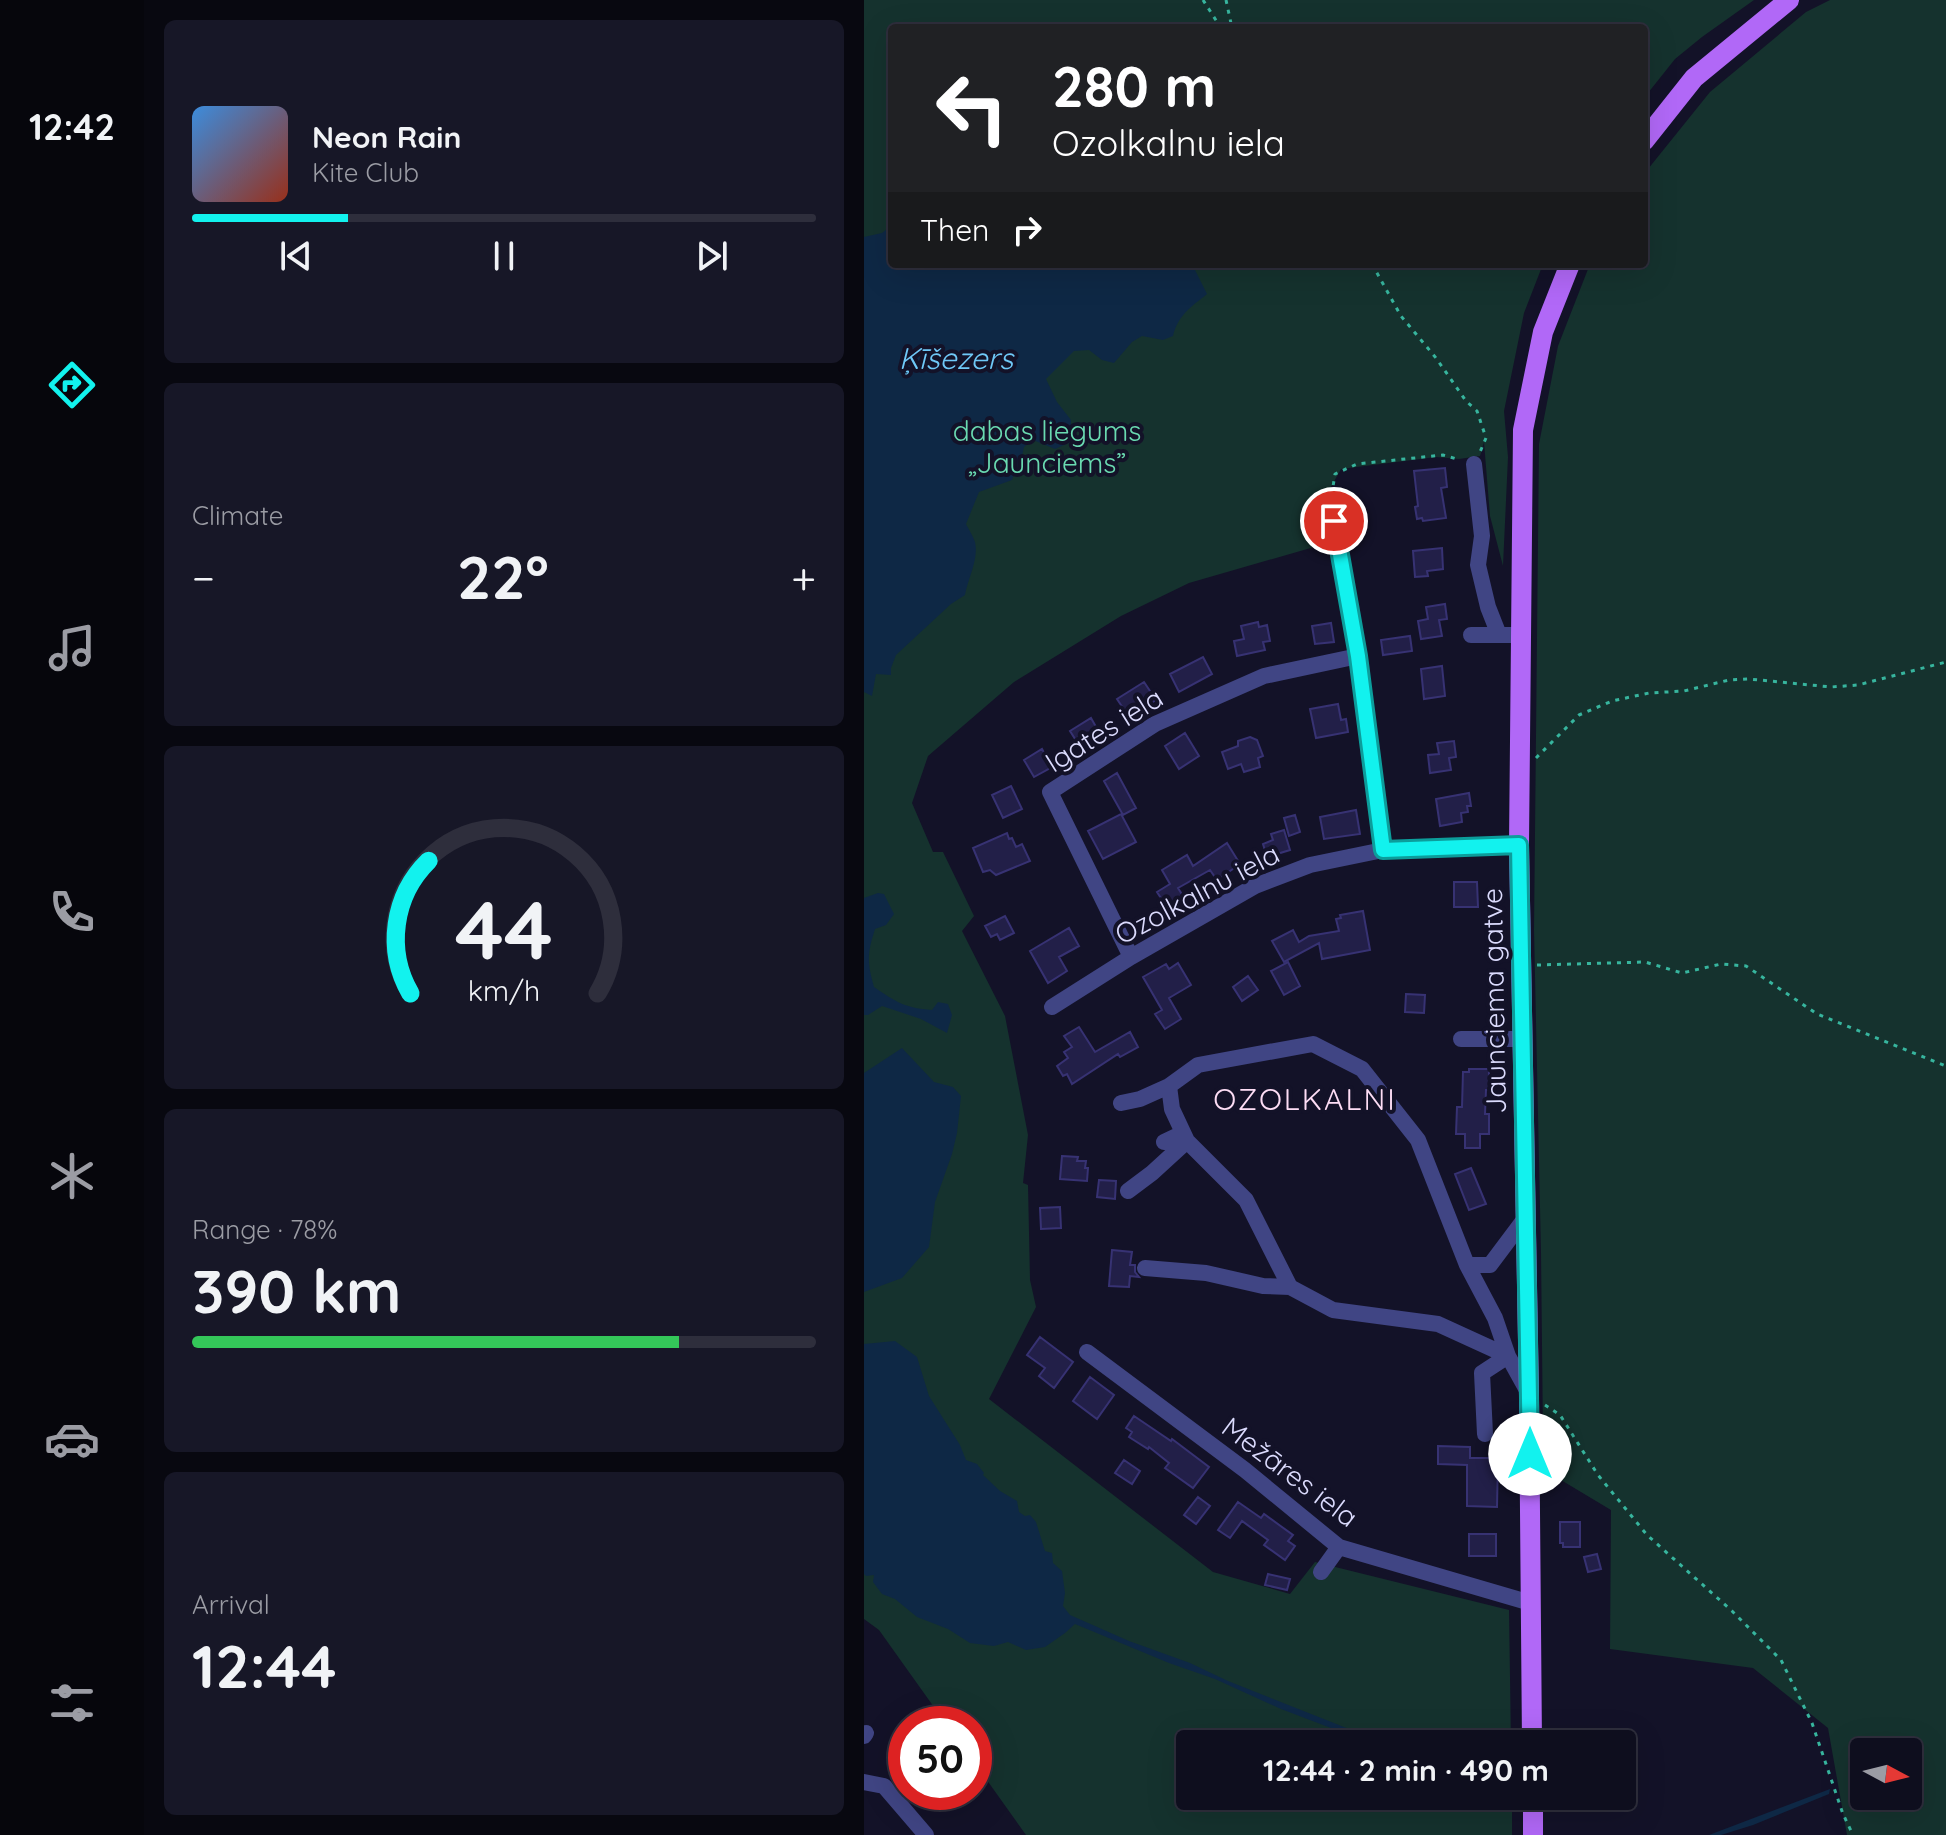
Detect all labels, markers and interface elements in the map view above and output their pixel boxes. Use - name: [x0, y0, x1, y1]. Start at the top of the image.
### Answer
- text: 280 m: [1052, 51, 1216, 121]
- icon: left: [920, 56, 1024, 160]
- text: 12:42: [29, 104, 115, 149]
- text: Neon Rain: [312, 118, 461, 156]
- text: Ozolkalnu iela: [1052, 120, 1285, 165]
- text: Kite Club: [312, 156, 419, 189]
- icon: right: [1005, 208, 1049, 252]
- text: Then: [920, 211, 989, 249]
- icon: previous: [274, 234, 318, 278]
- icon: pause: [482, 234, 526, 278]
- icon: next: [690, 234, 734, 278]
- water label: Ķīšezers: [899, 339, 1015, 377]
- icon: directions: [44, 357, 100, 413]
- park label: dabas liegums „Jaunciems”: [953, 413, 1141, 480]
- pin: [1300, 487, 1368, 555]
- text: Climate: [192, 499, 283, 532]
- icon: arrive: [1312, 499, 1356, 543]
- text: 22°: [457, 539, 549, 614]
- text: −: [192, 550, 215, 605]
- text: +: [791, 550, 816, 605]
- icon: music: [44, 620, 100, 676]
- street label: Igates iela: [1038, 680, 1169, 780]
- street label: Ozolkalnu iela: [1109, 836, 1285, 952]
- text: 44: [455, 876, 553, 980]
- icon: phone: [44, 884, 100, 940]
- street label: Jaunciema gatve: [1474, 888, 1513, 1114]
- text: km/h: [468, 972, 540, 1008]
- district label: OZOLKALNI: [1213, 1080, 1397, 1118]
- icon: climate: [44, 1148, 100, 1204]
- text: Range · 78%: [192, 1213, 338, 1246]
- text: 390 km: [192, 1253, 401, 1328]
- street label: Mežāres iela: [1215, 1409, 1365, 1534]
- icon: car: [44, 1411, 100, 1467]
- position arrow: [1488, 1412, 1572, 1496]
- text: Arrival: [192, 1588, 270, 1621]
- text: 12:44: [192, 1628, 336, 1703]
- icon: filters: [44, 1675, 100, 1731]
- speed limit sign: 50: [888, 1706, 992, 1810]
- north arrow: [1850, 1738, 1922, 1810]
- map controls: [1850, 1738, 1922, 1810]
- text: 12:44 · 2 min · 490 m: [1263, 1751, 1549, 1789]

